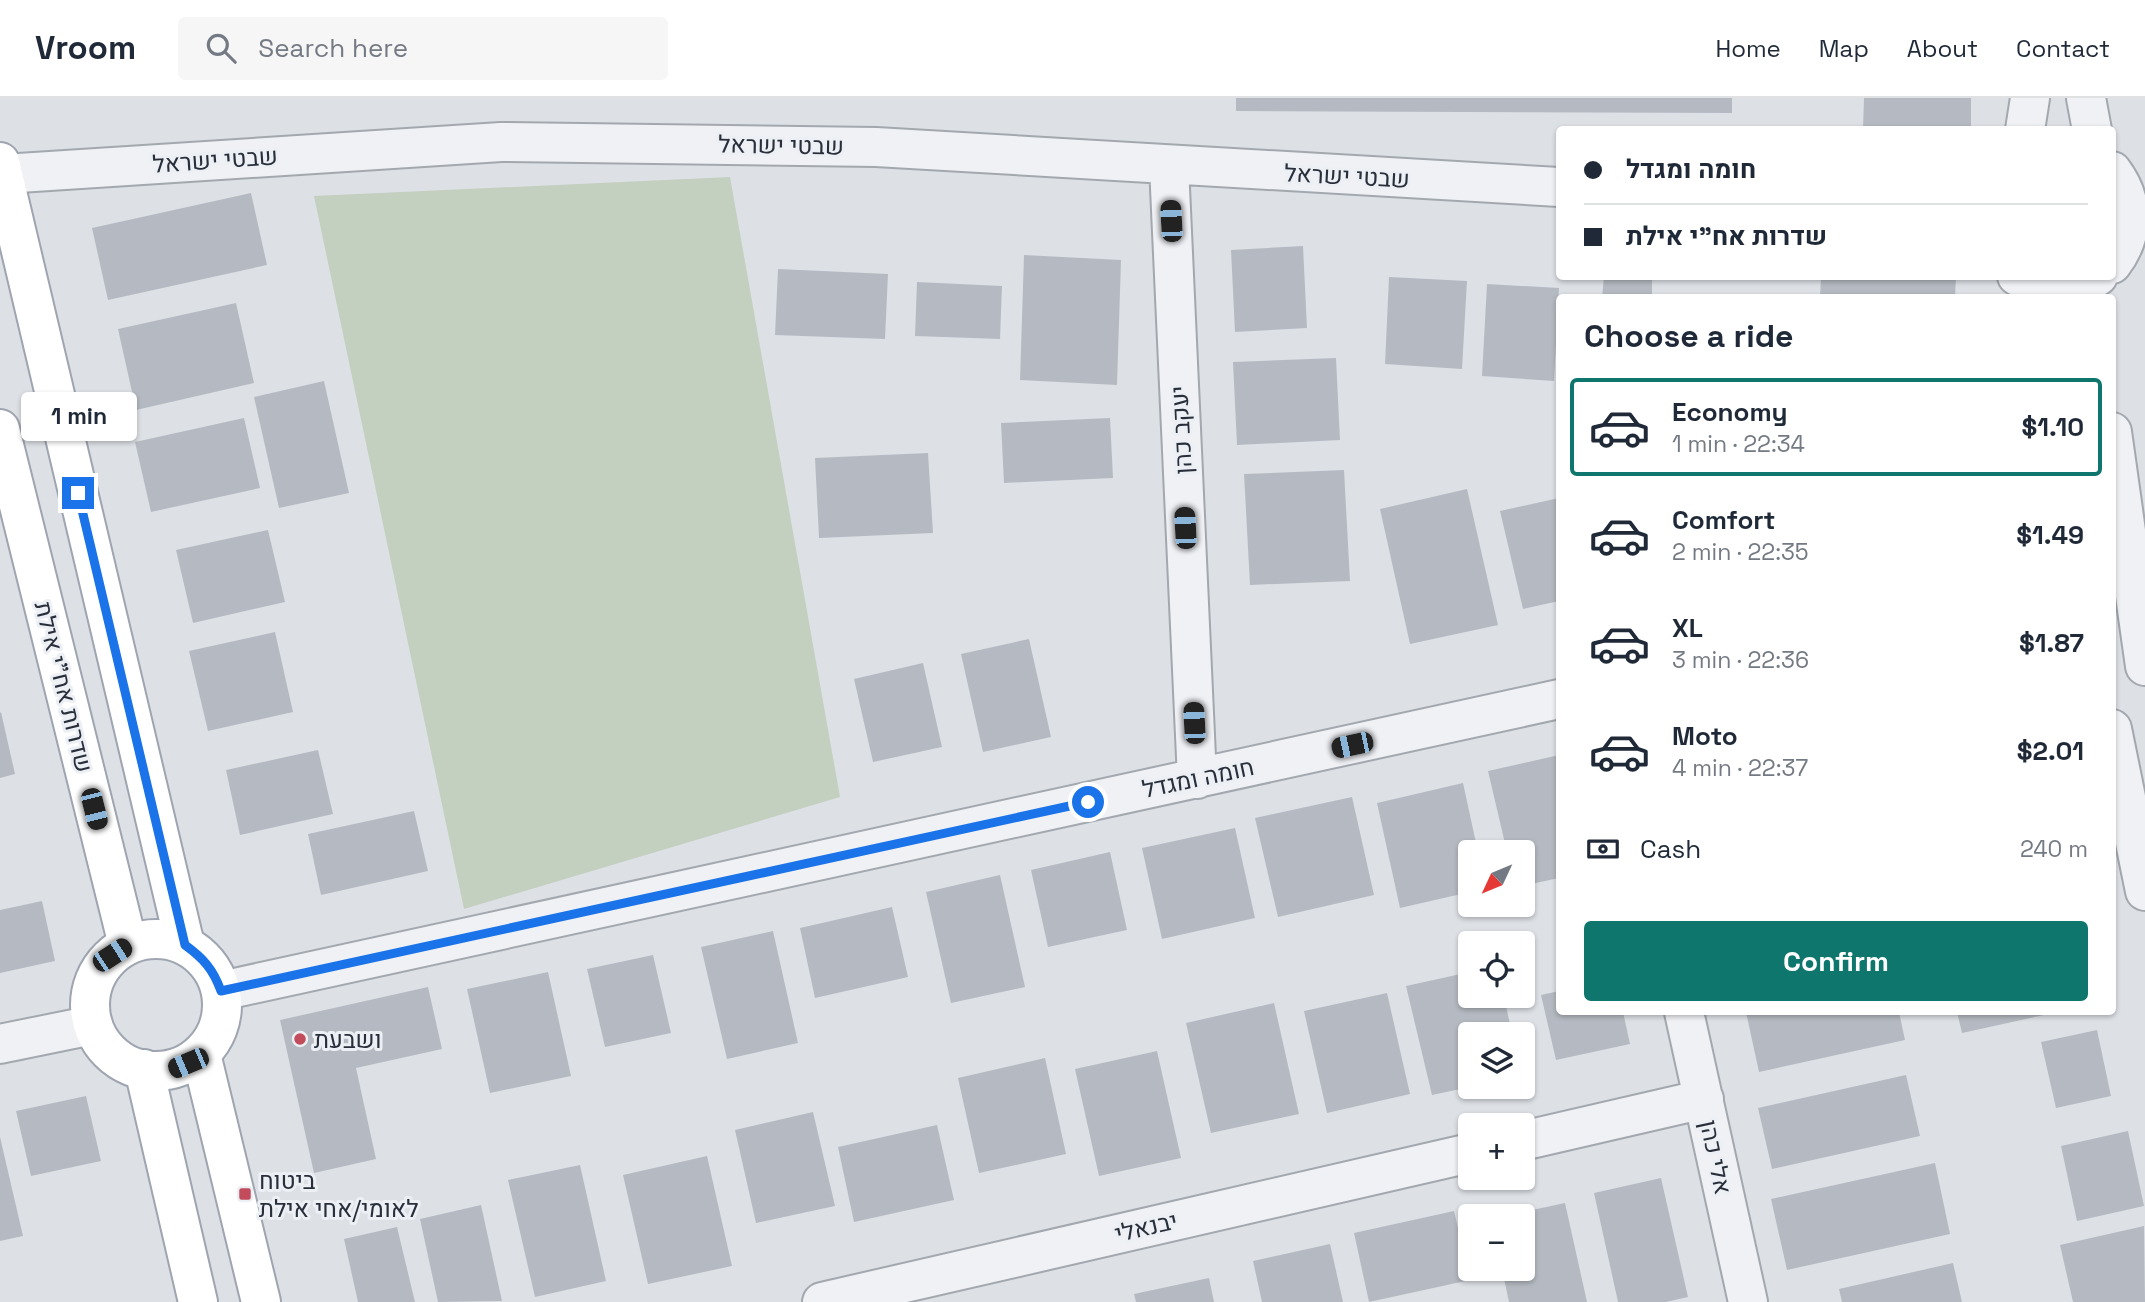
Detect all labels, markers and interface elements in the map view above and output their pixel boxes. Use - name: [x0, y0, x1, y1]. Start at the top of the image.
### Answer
- search box: [178, 17, 668, 80]
- text: Vroom: [35, 27, 136, 69]
- icon: search: [202, 29, 240, 67]
- text: Search here: [258, 31, 408, 65]
- text: Home: [1715, 33, 1781, 64]
- text: Map: [1819, 33, 1869, 64]
- text: About: [1907, 33, 1978, 64]
- text: Contact: [2016, 33, 2110, 64]
- street label: שבטי ישראל: [718, 128, 844, 162]
- street label: שבטי ישראל: [151, 140, 279, 180]
- text: חומה ומגדל: [1626, 152, 1756, 186]
- street label: שבטי ישראל: [1283, 157, 1411, 195]
- car: [1160, 199, 1183, 243]
- text: שדרות אח"י אילת: [1626, 219, 1827, 253]
- text: Choose a ride: [1584, 316, 1794, 356]
- street label: יעקב כהן: [1163, 385, 1199, 475]
- callout: 1 min: [20, 392, 136, 440]
- text: Economy: [1672, 395, 1788, 429]
- icon: car: [1588, 396, 1651, 459]
- text: 1 min: [51, 401, 107, 431]
- text: $1.10: [2021, 410, 2084, 444]
- text: 1 min · 22:34: [1672, 429, 1805, 459]
- route end: [62, 477, 94, 509]
- text: Comfort: [1672, 503, 1775, 537]
- icon: car: [1588, 504, 1651, 567]
- car: [1174, 506, 1197, 550]
- text: $1.49: [2016, 518, 2084, 552]
- text: 2 min · 22:35: [1672, 537, 1809, 567]
- street label: שדרות אח"י אילת: [28, 598, 100, 776]
- text: XL: [1672, 611, 1703, 645]
- icon: car: [1588, 612, 1651, 675]
- text: $1.87: [2019, 626, 2084, 660]
- text: 3 min · 22:36: [1672, 645, 1809, 675]
- car: [1183, 701, 1206, 745]
- text: Moto: [1672, 719, 1738, 753]
- icon: car: [1588, 720, 1651, 783]
- car: [1330, 730, 1375, 760]
- text: $2.01: [2017, 734, 2084, 768]
- street label: חומה ומגדל: [1139, 751, 1257, 805]
- text: 4 min · 22:37: [1672, 753, 1808, 783]
- car: [79, 786, 110, 832]
- route start: [1072, 786, 1104, 818]
- icon: cash: [1584, 830, 1622, 868]
- text: Cash: [1640, 832, 1701, 866]
- text: 240 m: [2020, 834, 2088, 864]
- north arrow: [1458, 840, 1535, 917]
- map controls: [1458, 840, 1535, 1281]
- button: Confirm: [1584, 921, 2088, 1001]
- button: locate: [1458, 931, 1535, 1008]
- car: [89, 935, 136, 975]
- button: layers: [1458, 1022, 1535, 1099]
- place label: ושבעת: [314, 1024, 382, 1055]
- marker: ושבעת: [292, 1031, 308, 1047]
- car: [165, 1045, 212, 1081]
- button: +: [1458, 1113, 1535, 1190]
- street label: אלי כהן: [1693, 1117, 1739, 1197]
- place label: ביטוח לאומי/אחי אילת: [259, 1165, 418, 1224]
- marker: ביטוח לאומי/אחי אילת: [237, 1186, 253, 1202]
- button: −: [1458, 1204, 1535, 1281]
- street label: יבנאלי: [1112, 1205, 1180, 1249]

